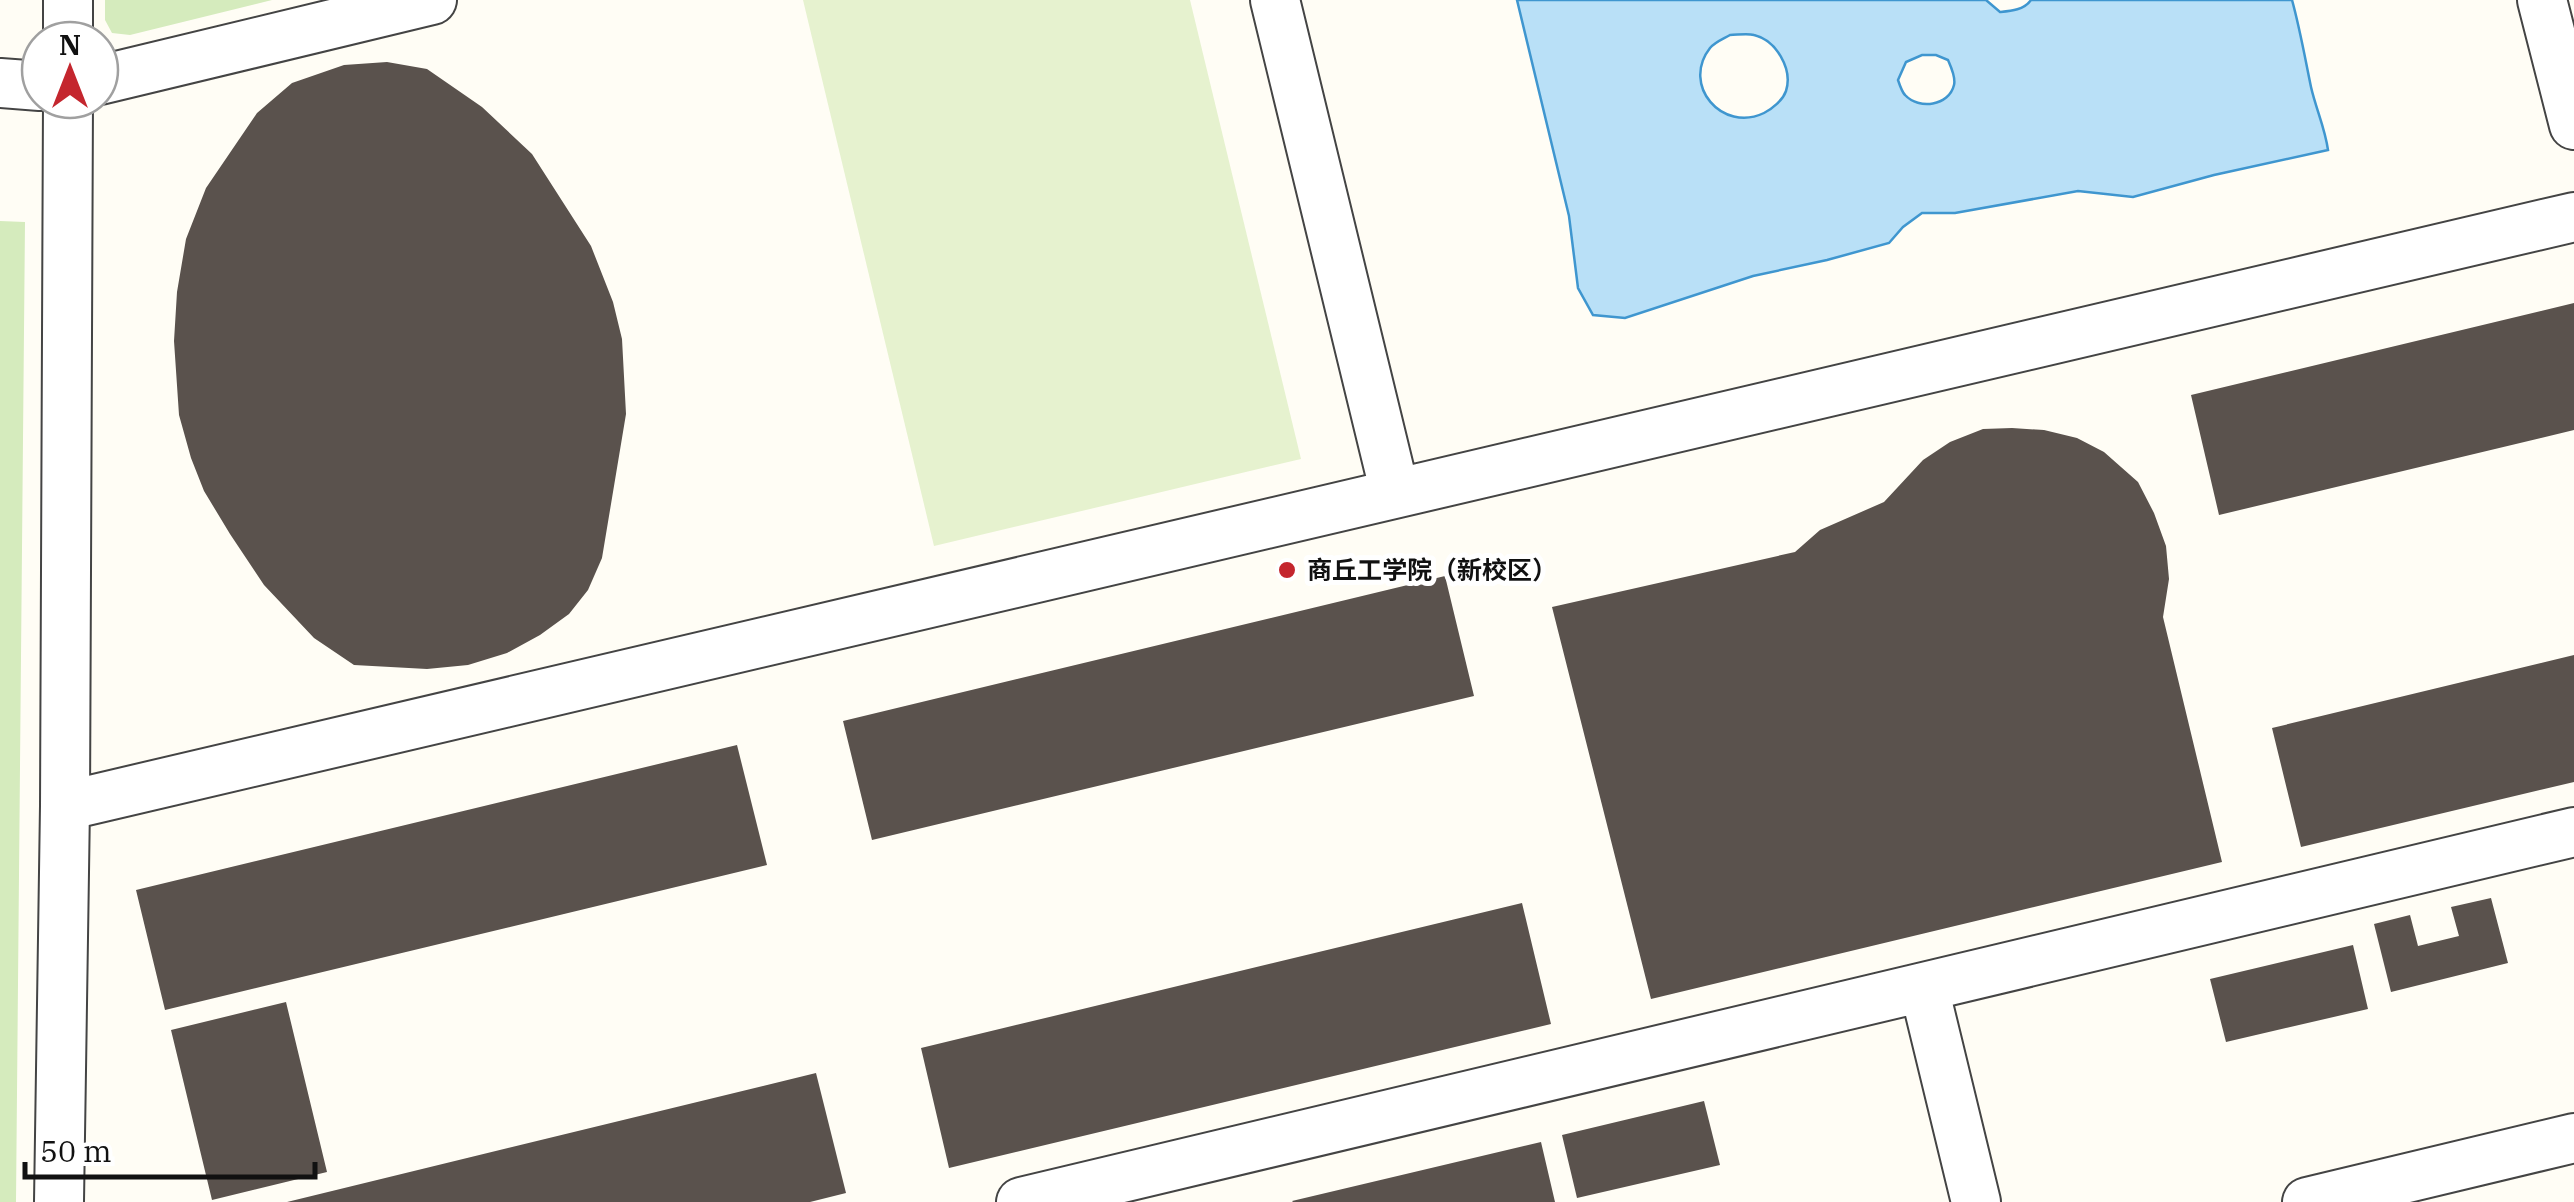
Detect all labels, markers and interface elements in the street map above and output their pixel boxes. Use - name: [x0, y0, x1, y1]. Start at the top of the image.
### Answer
- north arrow: [20, 20, 120, 120]
- text: N: [59, 26, 81, 63]
- place label: 商丘工学院（新校区）: [1307, 553, 1557, 586]
- marker: 商丘工学院（新校区）: [1276, 559, 1298, 581]
- scale bar: [25, 1117, 315, 1179]
- text: 50 m: [40, 1131, 112, 1170]

